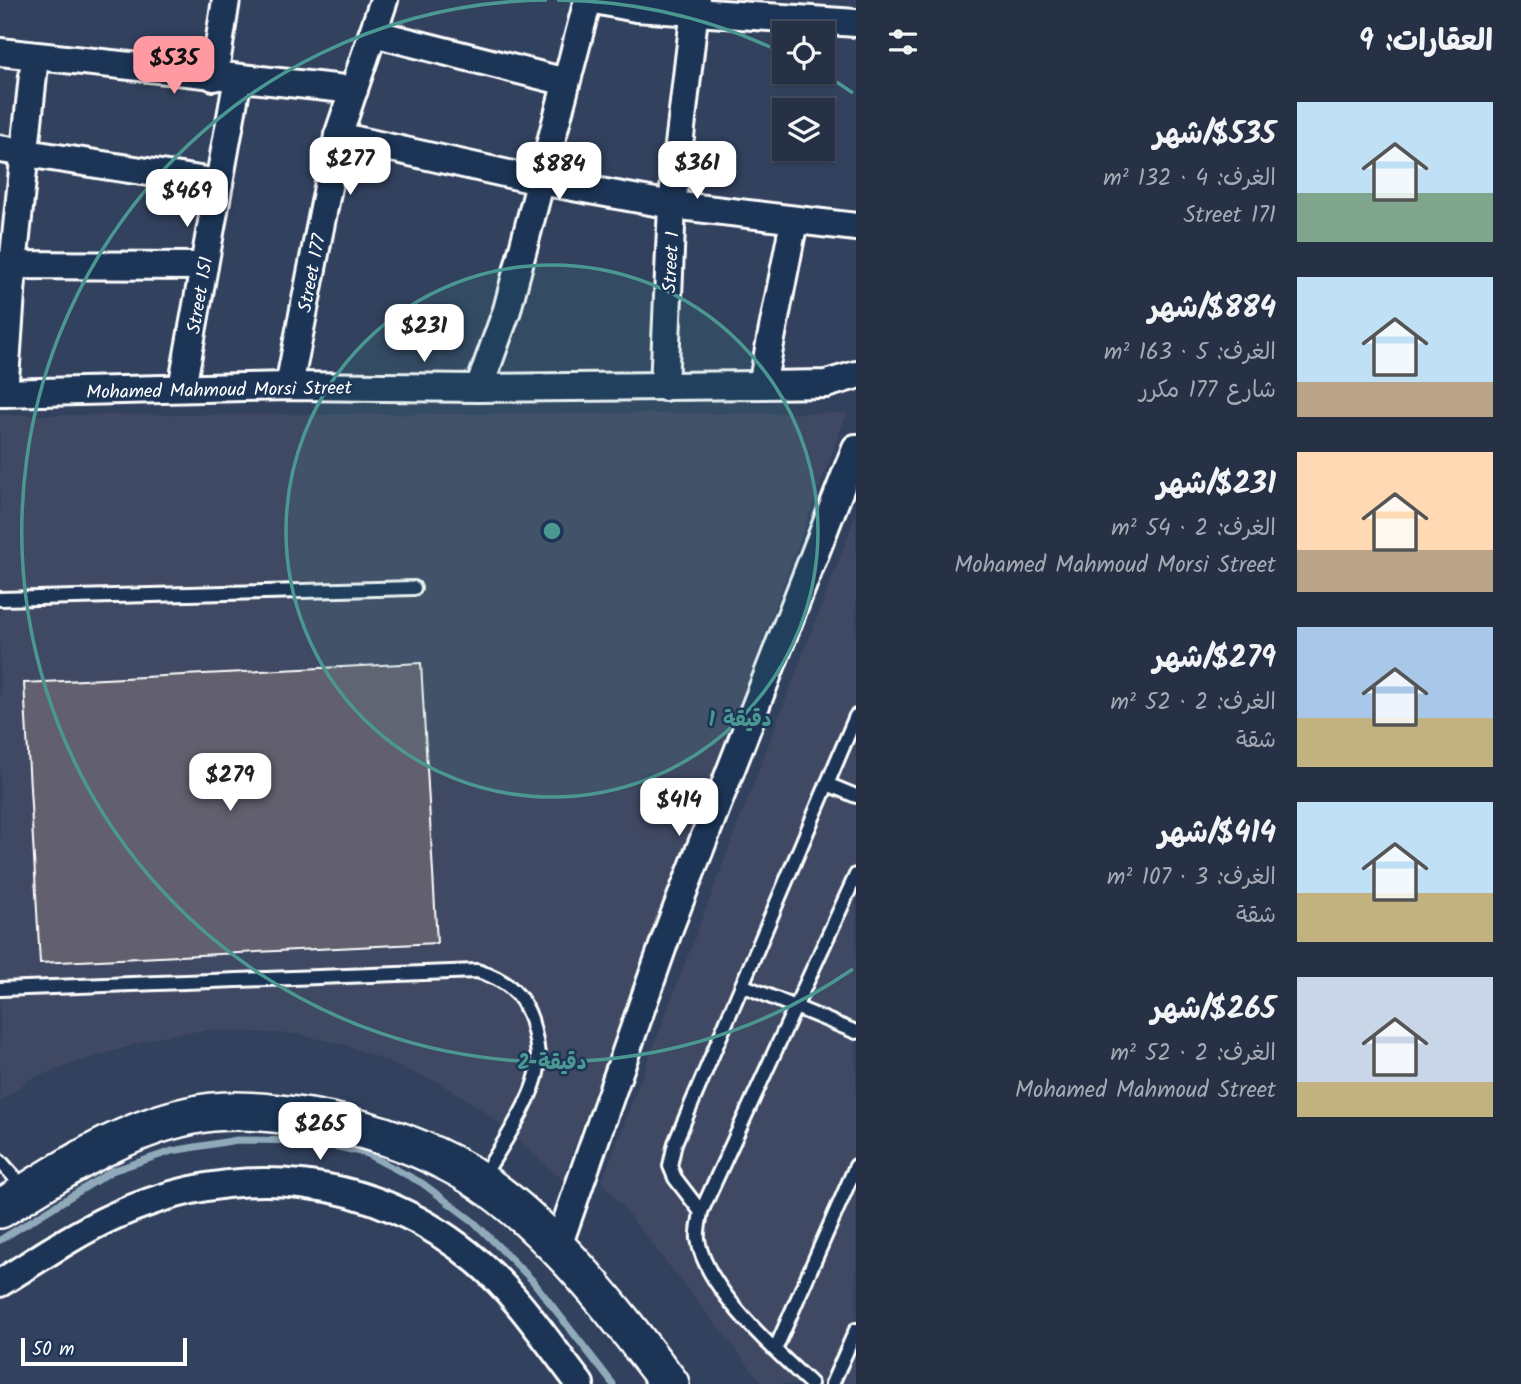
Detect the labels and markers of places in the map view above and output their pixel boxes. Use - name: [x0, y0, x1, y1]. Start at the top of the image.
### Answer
- pin: $535: [133, 36, 215, 96]
- pin: $277: [309, 138, 391, 197]
- pin: $884: [518, 142, 600, 202]
- pin: $361: [656, 142, 738, 201]
- pin: $469: [146, 170, 228, 229]
- pin: $231: [383, 304, 465, 364]
- centre of rings: [540, 519, 564, 543]
- pin: $279: [189, 754, 271, 813]
- pin: $414: [638, 778, 720, 838]
- pin: $265: [279, 1102, 361, 1162]

